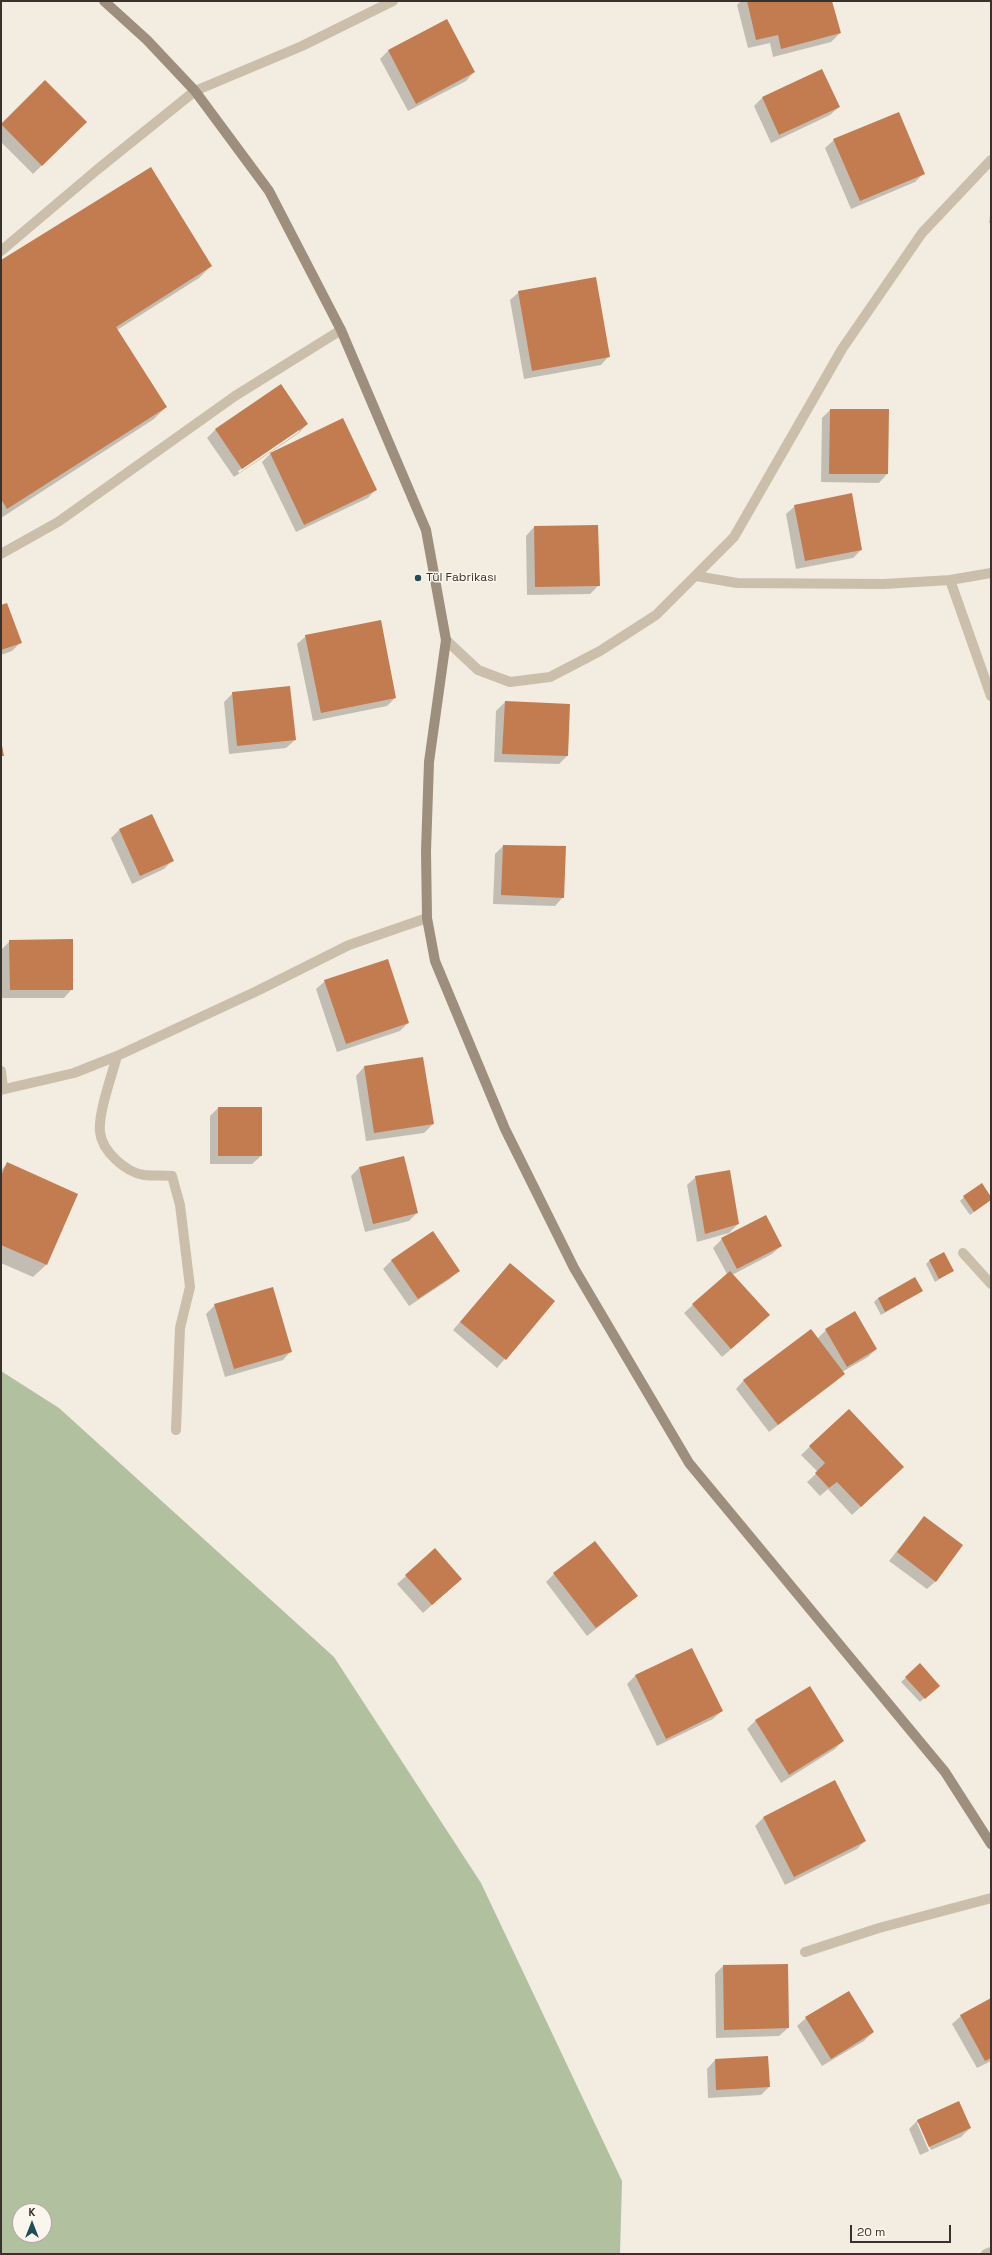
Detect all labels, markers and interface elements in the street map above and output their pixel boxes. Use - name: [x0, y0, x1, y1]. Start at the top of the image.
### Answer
- place label: Tül Fabrikası: [426, 571, 496, 585]
- marker: Tül Fabrikası: [413, 573, 423, 583]
- north arrow: [12, 2203, 52, 2243]
- text: K: [29, 2205, 35, 2219]
- scale bar: [852, 2217, 953, 2243]
- text: 20 m: [857, 2224, 885, 2240]

